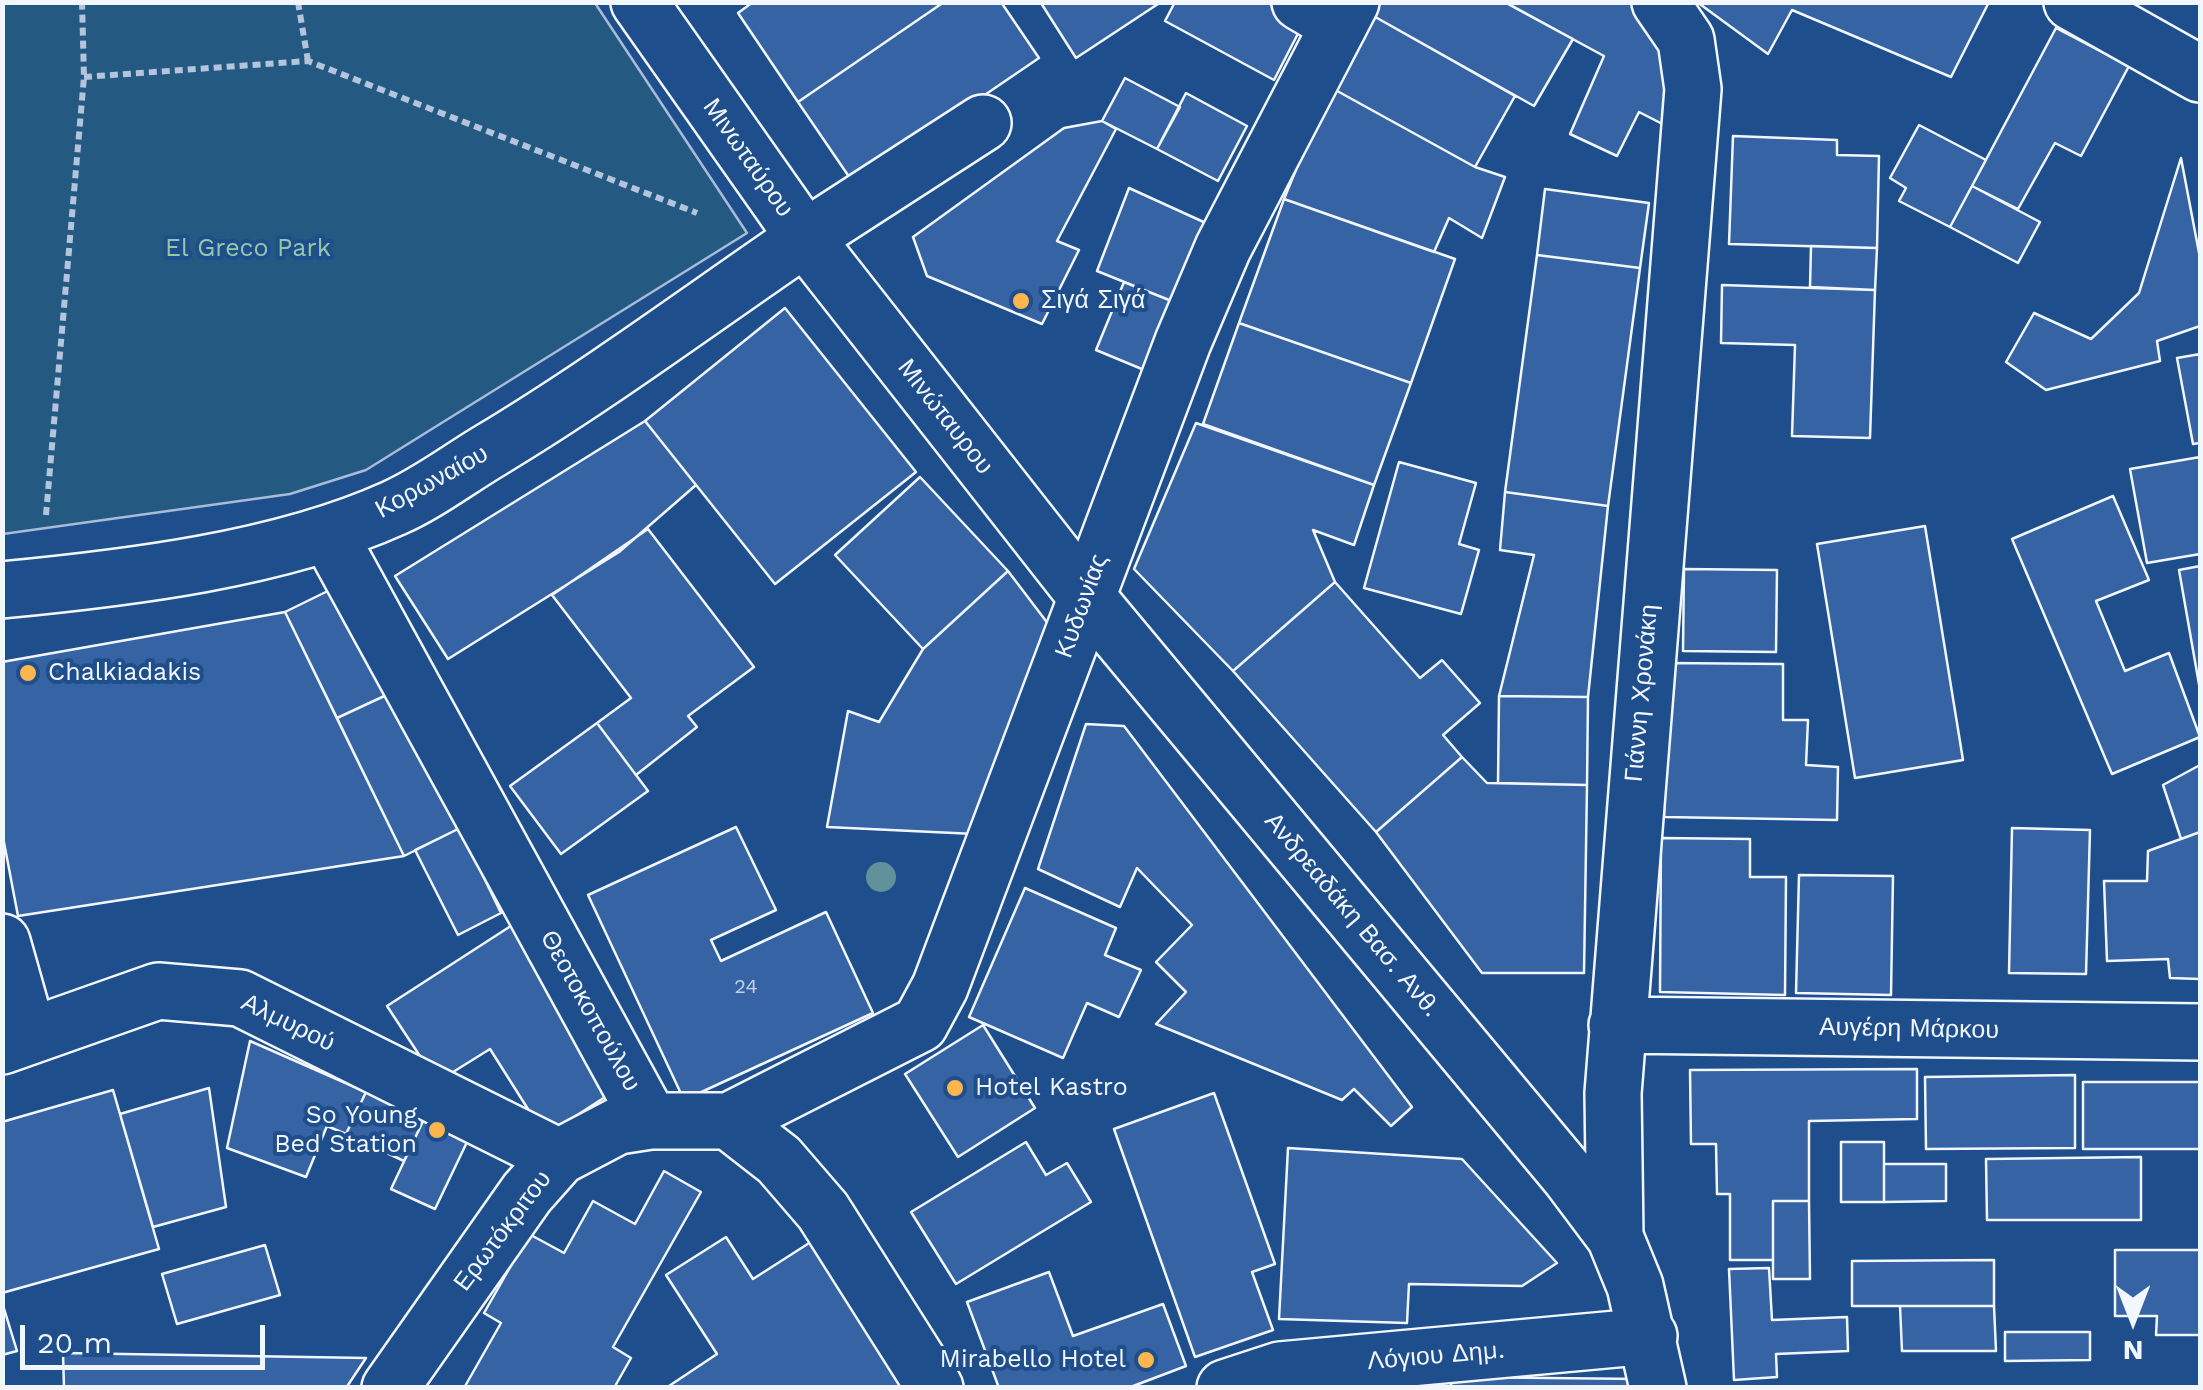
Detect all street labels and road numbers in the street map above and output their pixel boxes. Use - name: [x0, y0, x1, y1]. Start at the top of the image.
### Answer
- street label: Μινωταύρου: [696, 93, 800, 223]
- street label: Μινώταυρου: [891, 354, 999, 480]
- street label: Κορωναίου: [370, 439, 494, 525]
- street label: Κυδωνίας: [1049, 550, 1115, 662]
- street label: Γιάννη Χρονάκη: [1619, 603, 1665, 783]
- street label: Ανδρεαδάκη Βασ. Ανθ.: [1258, 807, 1446, 1023]
- street label: Θεοτοκοπούλου: [533, 925, 647, 1097]
- street label: Αλμυρού: [236, 988, 340, 1058]
- street label: Αυγέρη Μάρκου: [1819, 1012, 1999, 1046]
- street label: Ερωτόκριτου: [448, 1165, 558, 1297]
- street label: Λόγιου Δημ.: [1366, 1335, 1506, 1377]

